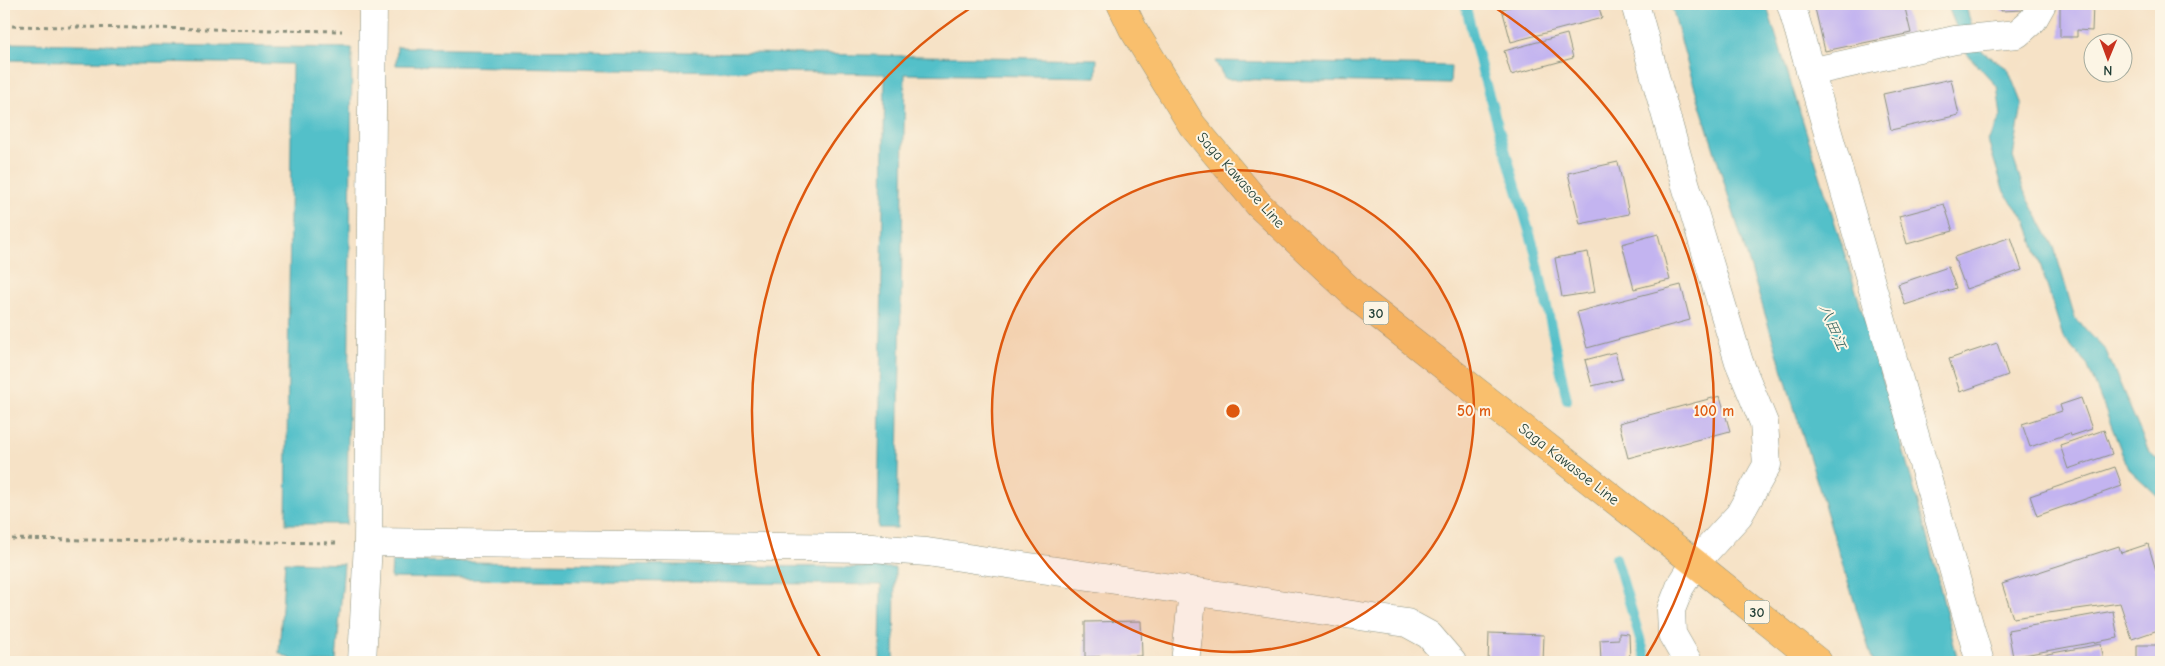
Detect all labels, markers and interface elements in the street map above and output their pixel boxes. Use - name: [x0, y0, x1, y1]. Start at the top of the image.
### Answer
- north arrow: [2082, 32, 2132, 82]
- text: N: [2103, 62, 2112, 79]
- street label: Saga Kawasoe Line: [1193, 128, 1289, 232]
- water label: 八田江: [1815, 301, 1851, 354]
- road number: 30: [1364, 302, 1388, 324]
- centre of rings: [1224, 402, 1242, 420]
- text: 50 m: [1457, 402, 1491, 420]
- text: 100 m: [1694, 402, 1734, 420]
- street label: Saga Kawasoe Line: [1515, 419, 1623, 509]
- road number: 30: [1744, 600, 1770, 624]

